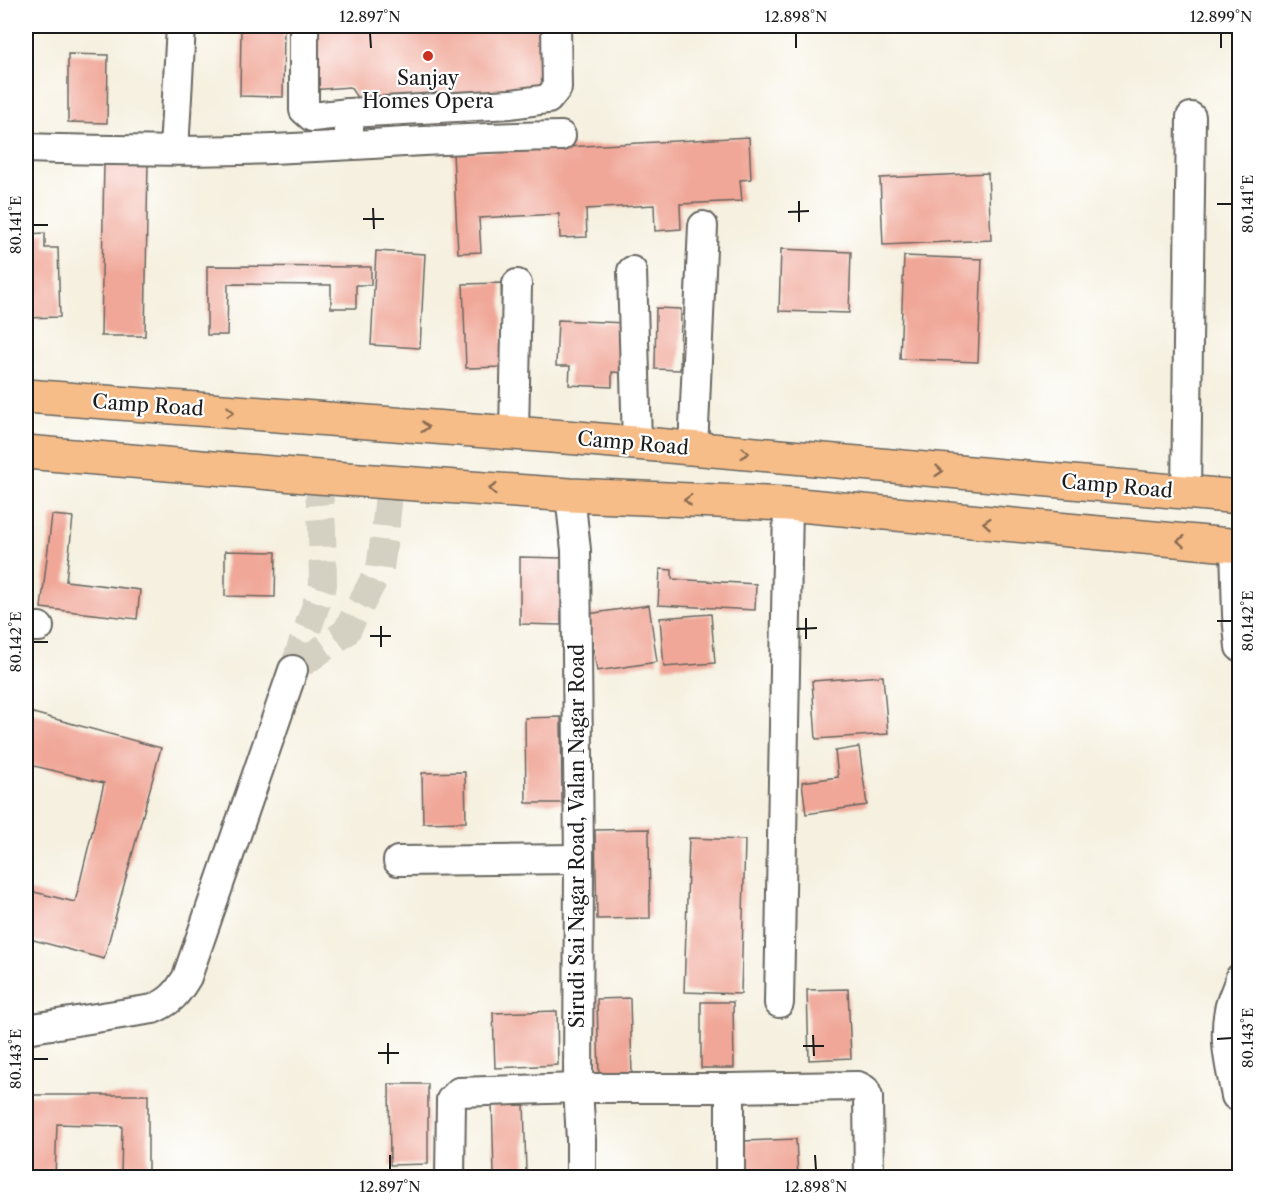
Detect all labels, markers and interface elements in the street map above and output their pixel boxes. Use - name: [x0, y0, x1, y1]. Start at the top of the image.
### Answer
- text: 12.897°N: [339, 7, 401, 26]
- text: 12.898°N: [765, 7, 827, 26]
- text: 12.899°N: [1190, 7, 1252, 26]
- marker: Sanjay Homes Opera: [421, 49, 435, 63]
- place label: Sanjay Homes Opera: [362, 66, 494, 113]
- text: 80.141°E: [1238, 175, 1257, 233]
- text: 80.141°E: [6, 196, 25, 254]
- street label: Camp Road: [91, 389, 205, 421]
- one-way arrow: [226, 405, 235, 418]
- one-way arrow: [420, 420, 429, 433]
- street label: Camp Road: [576, 426, 690, 460]
- one-way arrow: [740, 446, 749, 459]
- one-way arrow: [934, 464, 943, 477]
- street label: Camp Road: [1060, 469, 1174, 503]
- one-way arrow: [489, 483, 498, 496]
- one-way arrow: [684, 494, 693, 506]
- one-way arrow: [983, 517, 992, 530]
- one-way arrow: [1177, 535, 1186, 548]
- text: 80.142°E: [1238, 590, 1257, 652]
- text: 80.142°E: [6, 611, 25, 673]
- street label: Sirudi Sai Nagar Road, Valan Nagar Road: [565, 644, 589, 1028]
- text: 80.143°E: [1238, 1008, 1257, 1068]
- text: 80.143°E: [6, 1029, 25, 1089]
- text: 12.897°N: [359, 1177, 421, 1196]
- text: 12.898°N: [785, 1177, 847, 1196]

